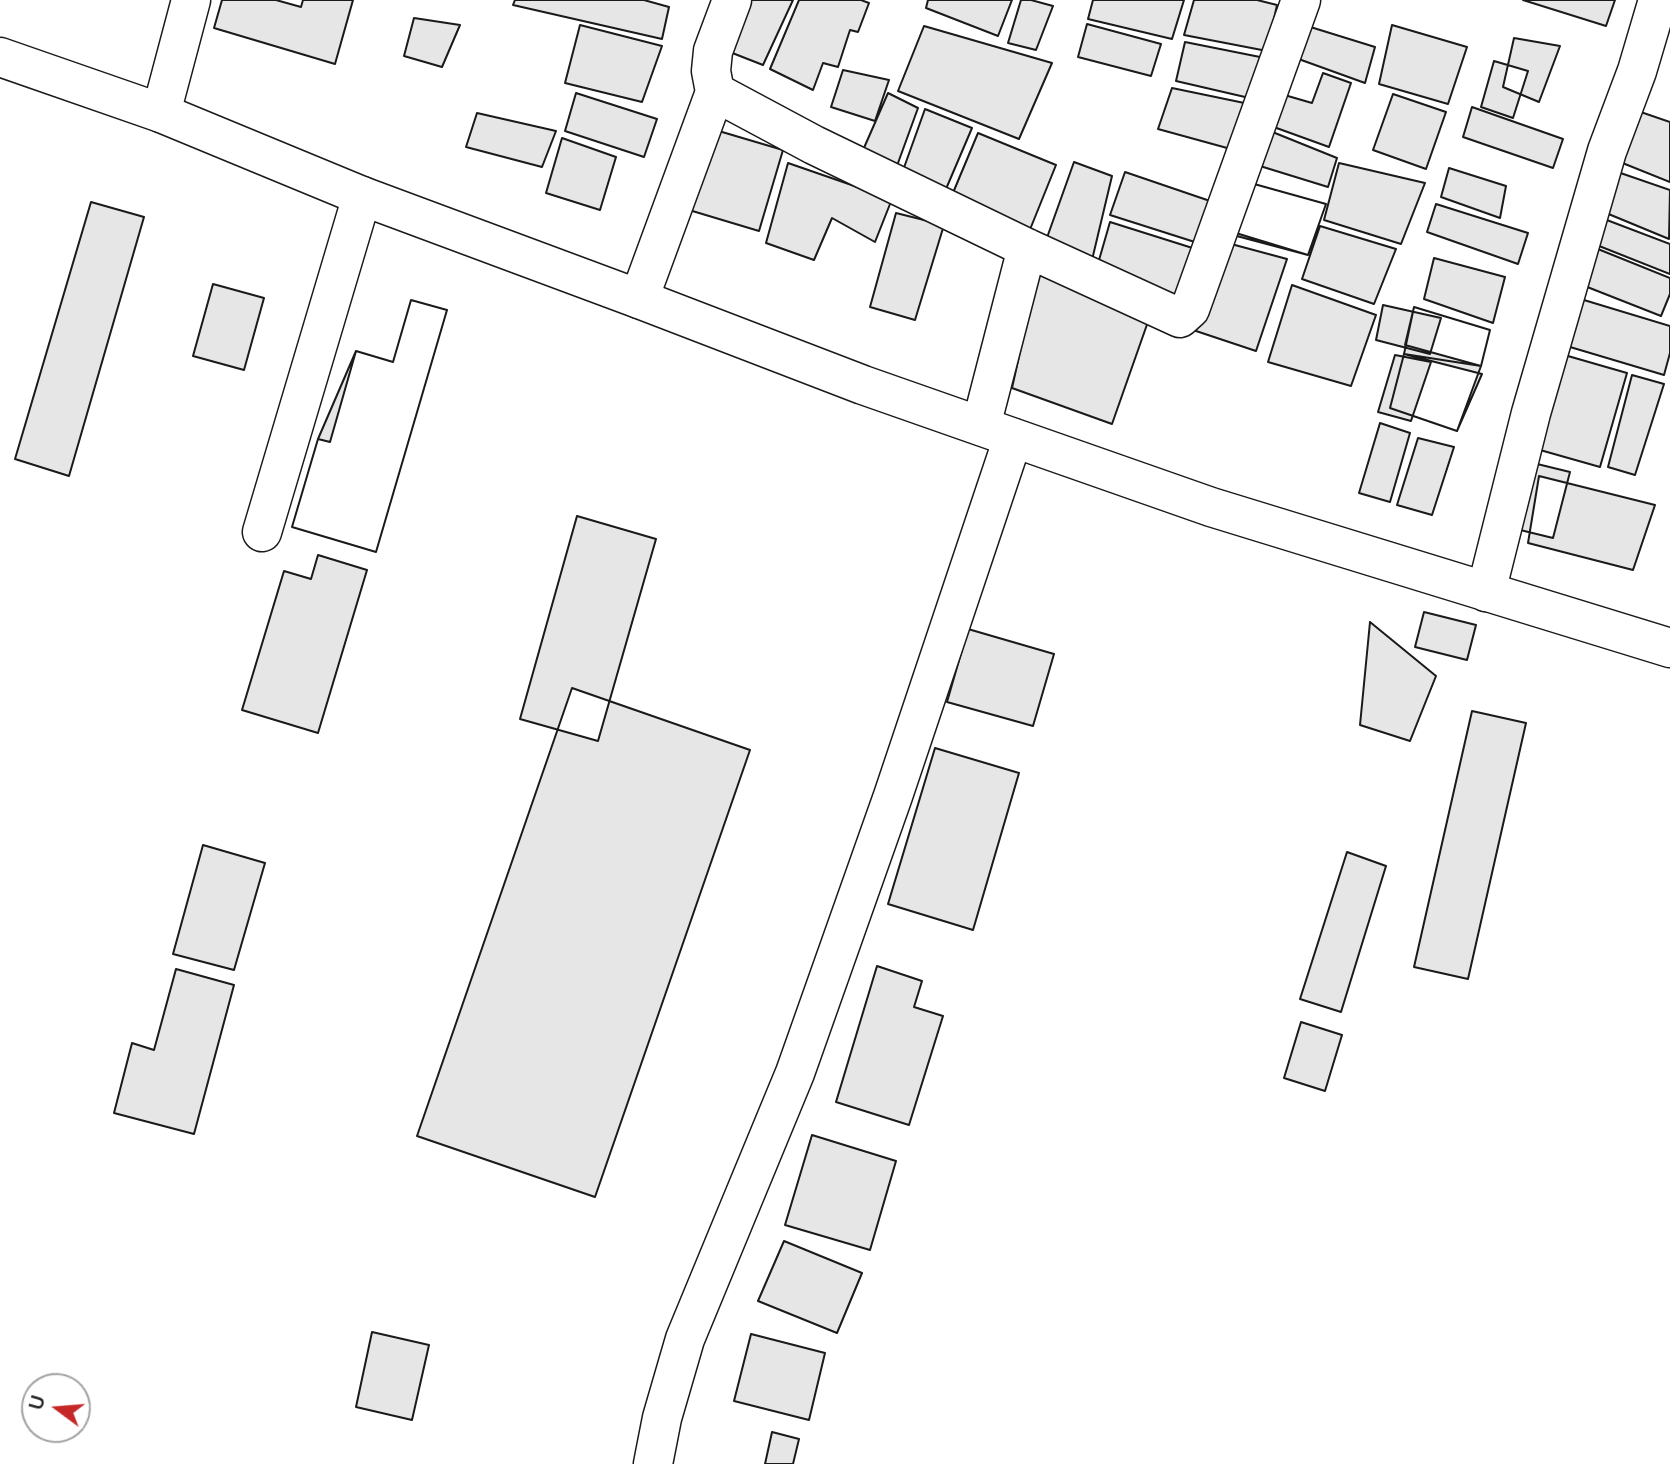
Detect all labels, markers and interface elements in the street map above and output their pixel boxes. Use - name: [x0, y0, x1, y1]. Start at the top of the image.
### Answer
- north arrow: [21, 1373, 91, 1443]
- text: U: [23, 1392, 52, 1413]

